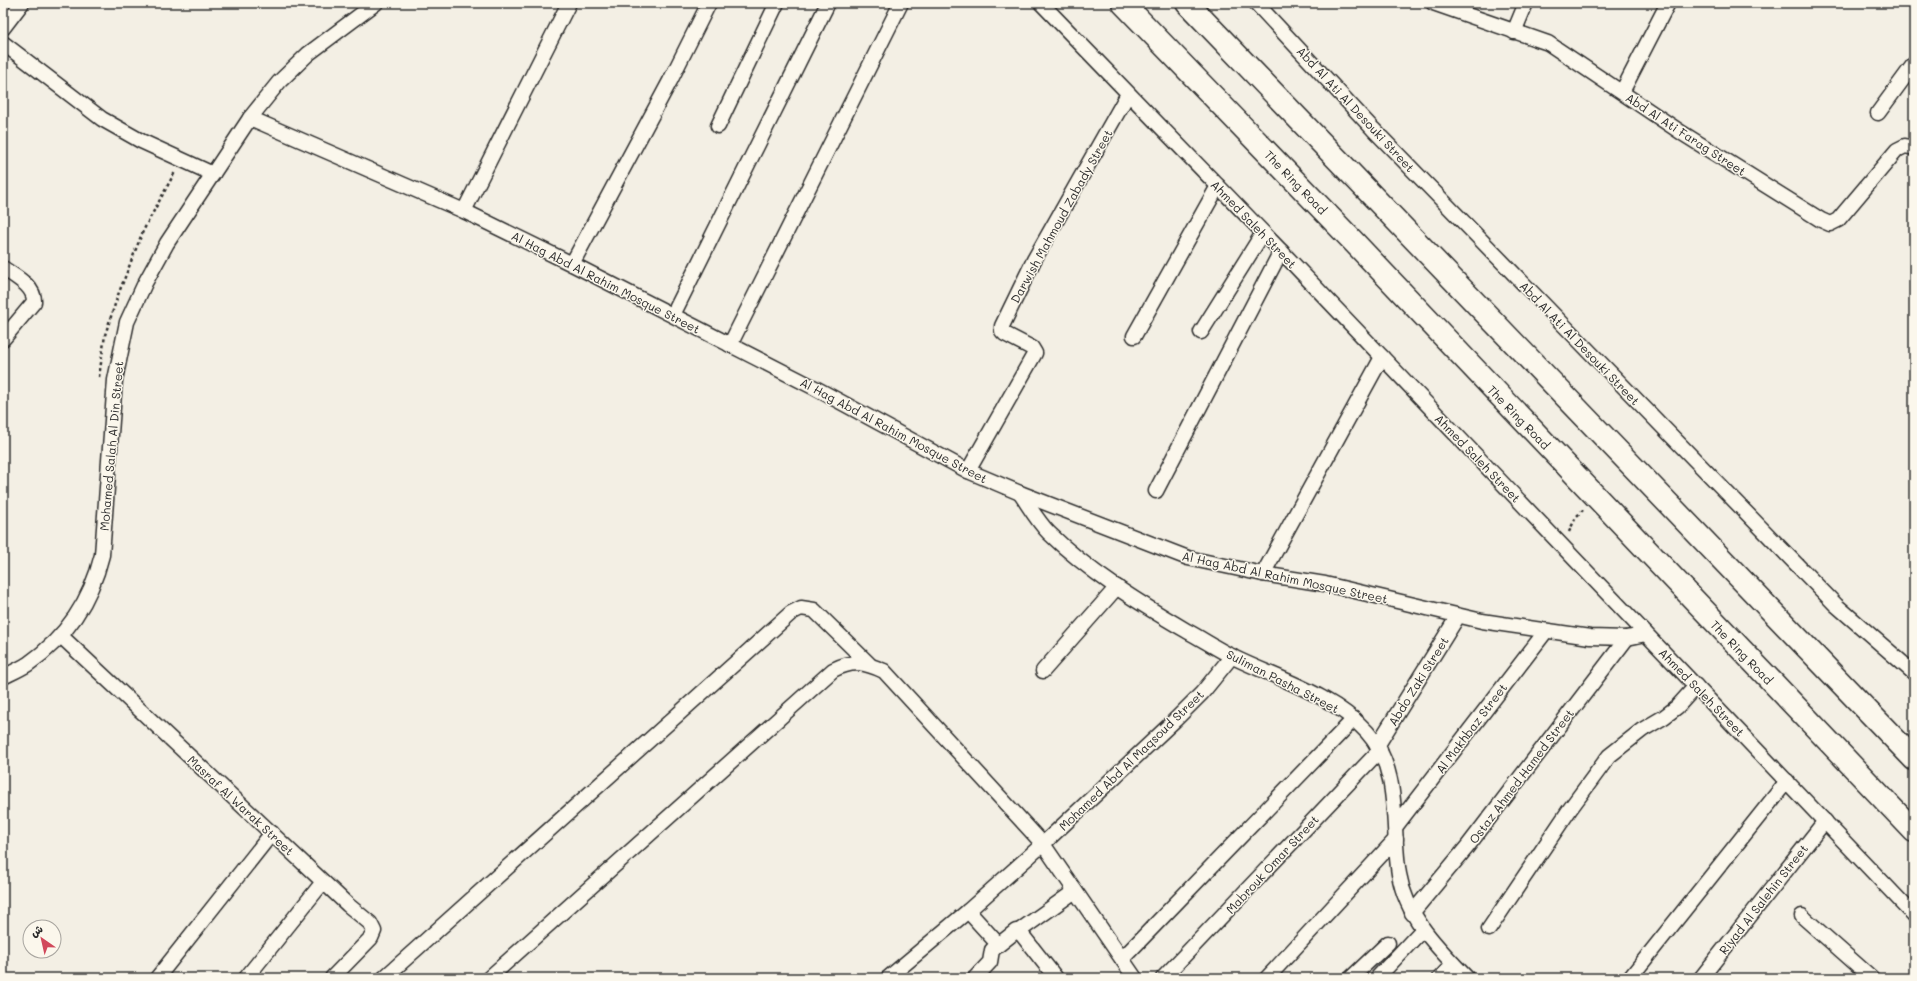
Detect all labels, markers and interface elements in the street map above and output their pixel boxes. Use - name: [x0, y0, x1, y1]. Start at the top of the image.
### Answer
- street label: Abd Al Ati Al Desouki Street: [1294, 43, 1418, 175]
- street label: Abd Al Ati Farag Street: [1623, 89, 1749, 179]
- street label: Darwish Mahmoud Zabady Street: [1006, 126, 1116, 306]
- street label: The Ring Road: [1261, 146, 1331, 218]
- street label: Ahmed Saleh Street: [1208, 176, 1300, 272]
- street label: Al Hag Abd Al Rahim Mosque Street: [509, 227, 703, 337]
- street label: Abd Al Ati Al Desouki Street: [1517, 278, 1643, 408]
- street label: Mohamed Salah Al Din Street: [96, 360, 126, 532]
- street label: Al Hag Abd Al Rahim Mosque Street: [798, 374, 990, 486]
- street label: The Ring Road: [1484, 381, 1554, 453]
- street label: Ahmed Saleh Street: [1432, 410, 1524, 506]
- street label: Al Hag Abd Al Rahim Mosque Street: [1181, 547, 1389, 607]
- street label: The Ring Road: [1707, 616, 1777, 688]
- street label: Abdo Zaki Street: [1384, 633, 1452, 729]
- street label: Ahmed Saleh Street: [1656, 644, 1748, 740]
- street label: Suliman Pasha Street: [1224, 646, 1342, 716]
- street label: Al Makhbaz Street: [1432, 680, 1510, 776]
- street label: Mohamed Abd Al Maqsoud Street: [1055, 686, 1207, 834]
- street label: Ostaz Ahmed Hamed Street: [1465, 705, 1577, 847]
- street label: Masraf Al Warak Street: [184, 751, 298, 859]
- street label: Mabrouk Omar Street: [1222, 811, 1322, 917]
- street label: Riyad Al Salehin Street: [1715, 841, 1811, 957]
- north arrow: [22, 919, 62, 959]
- text: ش: [27, 921, 45, 940]

